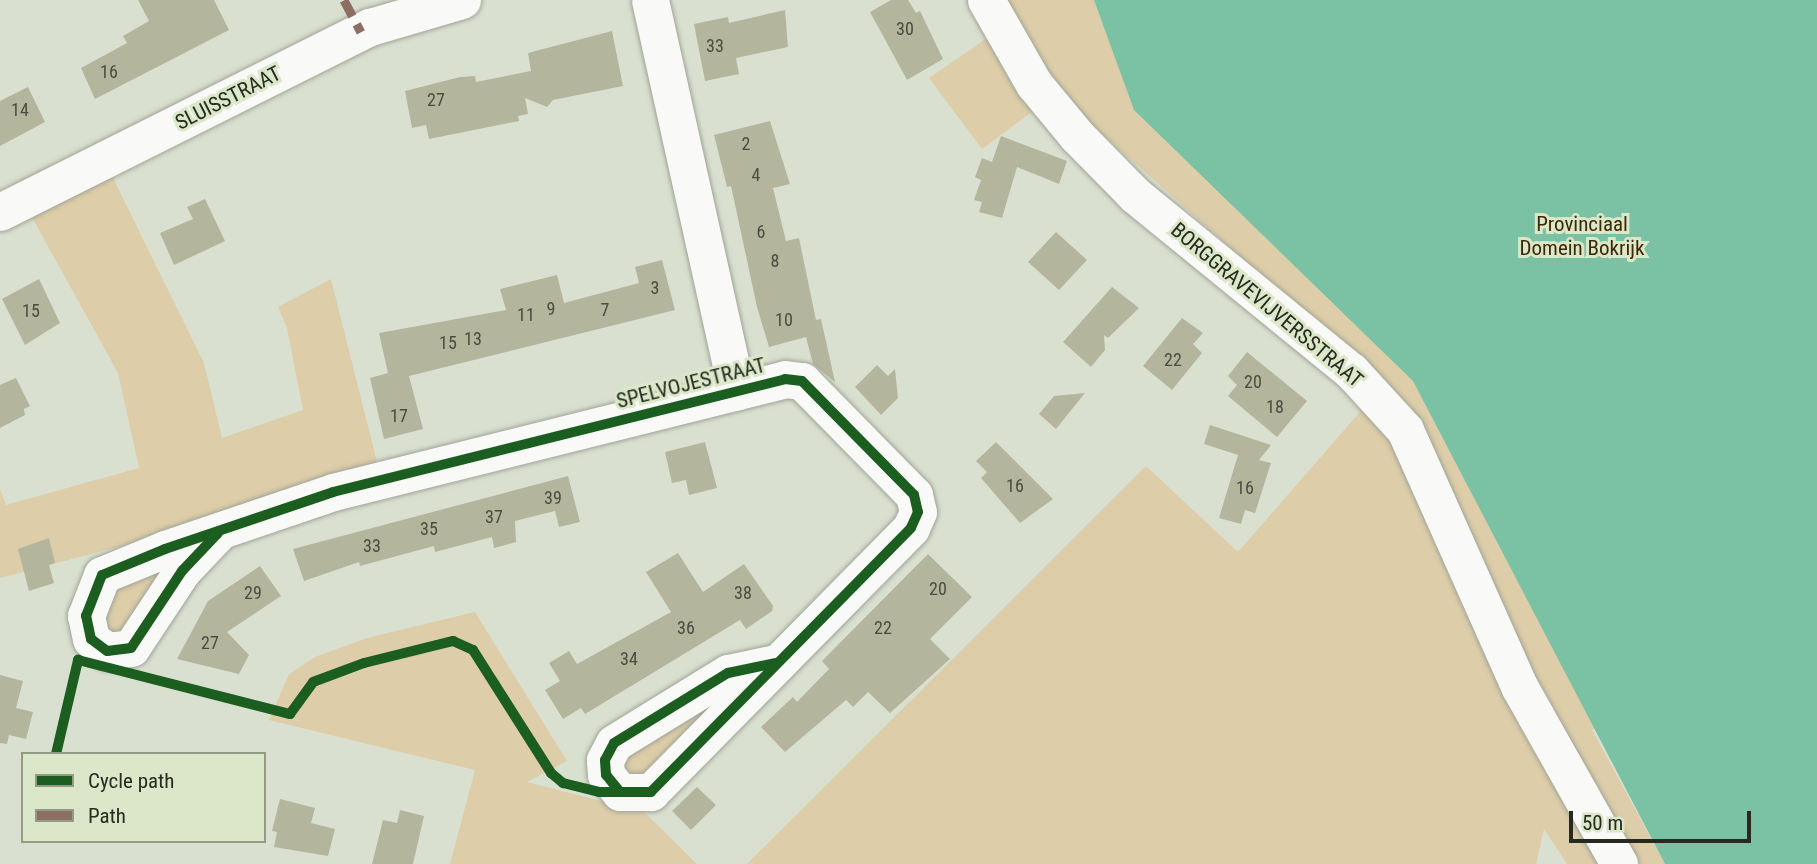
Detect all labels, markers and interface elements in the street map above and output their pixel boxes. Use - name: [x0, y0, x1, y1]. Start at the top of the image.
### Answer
- house number: 30: [896, 18, 914, 40]
- house number: 33: [706, 35, 724, 57]
- house number: 16: [100, 61, 118, 83]
- street label: SLUISSTRAAT: [171, 61, 285, 135]
- house number: 27: [427, 89, 445, 111]
- house number: 14: [11, 99, 29, 121]
- house number: 2: [742, 133, 750, 155]
- house number: 4: [752, 164, 760, 186]
- park label: Provinciaal Domein Bokrijk: [1520, 211, 1644, 261]
- street label: BORGGRAVEVIJVERSSTRAAT: [1166, 217, 1368, 393]
- house number: 6: [757, 221, 765, 243]
- house number: 8: [771, 250, 779, 272]
- house number: 3: [651, 277, 659, 299]
- house number: 9: [547, 298, 555, 320]
- house number: 7: [601, 299, 609, 321]
- house number: 15: [22, 300, 40, 322]
- house number: 11: [517, 304, 535, 326]
- house number: 10: [775, 309, 793, 331]
- house number: 13: [464, 328, 482, 350]
- house number: 15: [439, 332, 457, 354]
- house number: 22: [1164, 349, 1182, 371]
- street label: SPELVOJESTRAAT: [614, 352, 768, 414]
- house number: 20: [1244, 371, 1262, 393]
- house number: 18: [1266, 396, 1284, 418]
- house number: 17: [390, 405, 408, 427]
- house number: 16: [1006, 475, 1024, 497]
- house number: 16: [1236, 477, 1254, 499]
- house number: 39: [544, 487, 562, 509]
- house number: 37: [485, 506, 503, 528]
- house number: 35: [420, 518, 438, 540]
- house number: 33: [363, 535, 381, 557]
- house number: 20: [929, 578, 947, 600]
- house number: 29: [244, 582, 262, 604]
- house number: 38: [734, 582, 752, 604]
- house number: 36: [677, 617, 695, 639]
- house number: 22: [874, 617, 892, 639]
- house number: 27: [201, 632, 219, 654]
- house number: 34: [620, 648, 638, 670]
- legend: [21, 752, 266, 843]
- text: Cycle path: [88, 769, 174, 793]
- scale bar: [1572, 798, 1754, 842]
- text: Path: [88, 804, 126, 828]
- text: 50 m: [1582, 811, 1623, 835]

